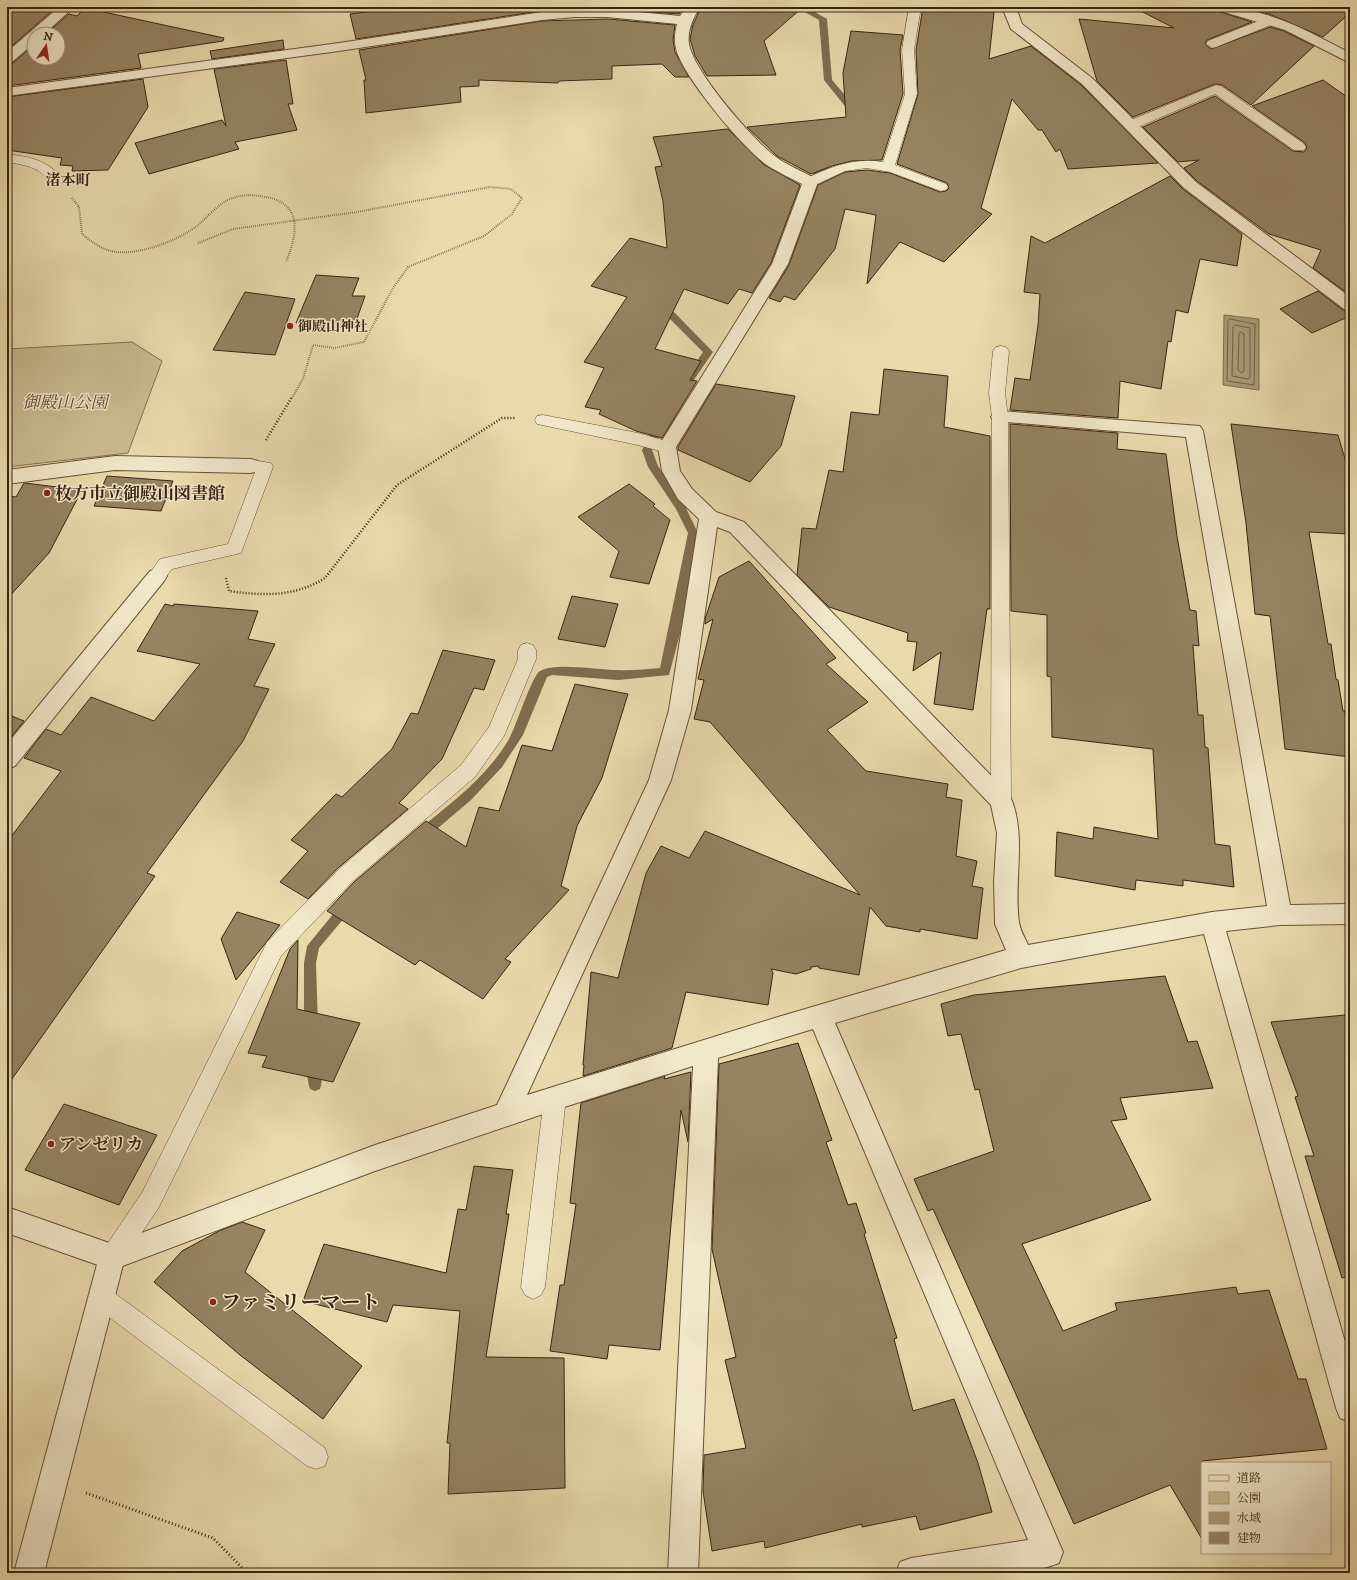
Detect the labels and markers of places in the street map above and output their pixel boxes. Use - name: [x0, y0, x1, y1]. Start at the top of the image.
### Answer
- place label: 御殿山神社: [298, 318, 368, 336]
- marker: 御殿山神社: [285, 321, 295, 331]
- place label: 枚方市立御殿山図書館: [55, 483, 225, 505]
- marker: 枚方市立御殿山図書館: [42, 488, 52, 498]
- place label: アンゼリカ: [59, 1134, 143, 1156]
- marker: アンゼリカ: [46, 1139, 56, 1149]
- place label: ファミリーマート: [221, 1291, 381, 1316]
- marker: ファミリーマート: [208, 1297, 218, 1307]

